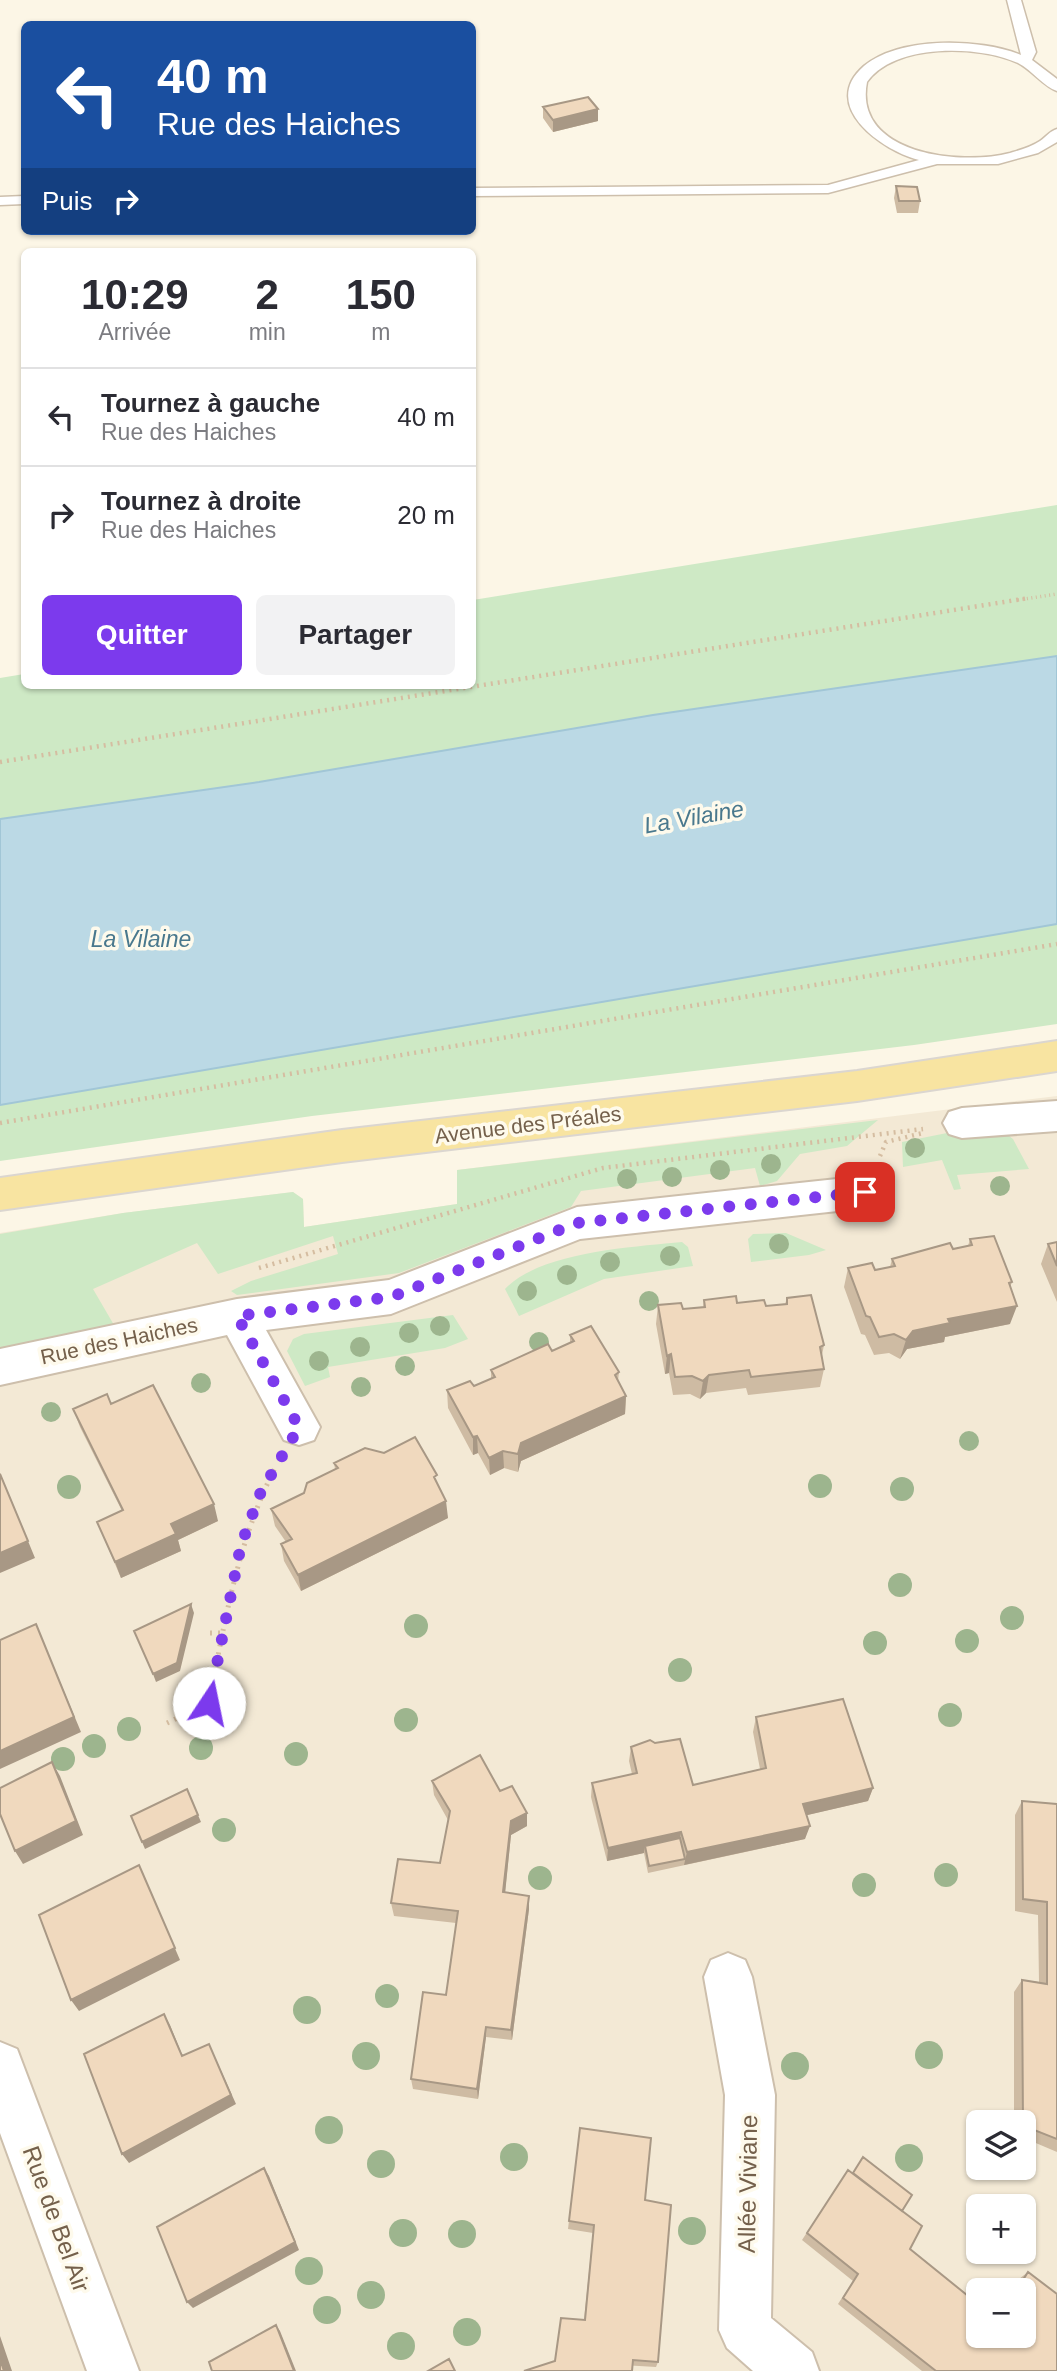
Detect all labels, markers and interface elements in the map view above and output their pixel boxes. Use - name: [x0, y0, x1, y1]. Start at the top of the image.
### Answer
- icon: left: [42, 49, 133, 140]
- text: 40 m: [157, 49, 269, 103]
- text: Rue des Haiches: [157, 106, 401, 142]
- icon: right: [107, 182, 145, 220]
- text: Puis: [42, 186, 93, 216]
- text: 10:29: [81, 271, 189, 318]
- text: 2: [255, 271, 279, 318]
- text: 150: [346, 271, 416, 318]
- text: Arrivée: [98, 319, 171, 345]
- text: min: [249, 319, 286, 345]
- text: m: [371, 319, 390, 345]
- text: Tournez à gauche: [101, 388, 320, 418]
- icon: left: [42, 398, 80, 436]
- text: 40 m: [397, 402, 455, 432]
- text: Rue des Haiches: [101, 419, 276, 445]
- text: Tournez à droite: [101, 486, 301, 516]
- icon: right: [42, 496, 80, 534]
- text: 20 m: [397, 500, 455, 530]
- text: Rue des Haiches: [101, 517, 276, 543]
- button: Quitter: [42, 595, 242, 675]
- button: Partager: [256, 595, 455, 675]
- water label: La Vilaine: [642, 795, 746, 839]
- water label: La Vilaine: [91, 926, 191, 952]
- street label: Avenue des Préales: [433, 1102, 622, 1147]
- pin: [835, 1162, 895, 1222]
- icon: arrive: [846, 1173, 884, 1211]
- street label: Rue des Haiches: [38, 1313, 200, 1368]
- position arrow: [172, 1666, 246, 1740]
- map controls: [966, 2110, 1036, 2348]
- button: layers: [966, 2110, 1036, 2180]
- street label: Allée Viviane: [733, 2115, 762, 2253]
- street label: Rue de Bel Air: [18, 2142, 95, 2296]
- button: +: [966, 2194, 1036, 2264]
- button: −: [966, 2278, 1036, 2348]

